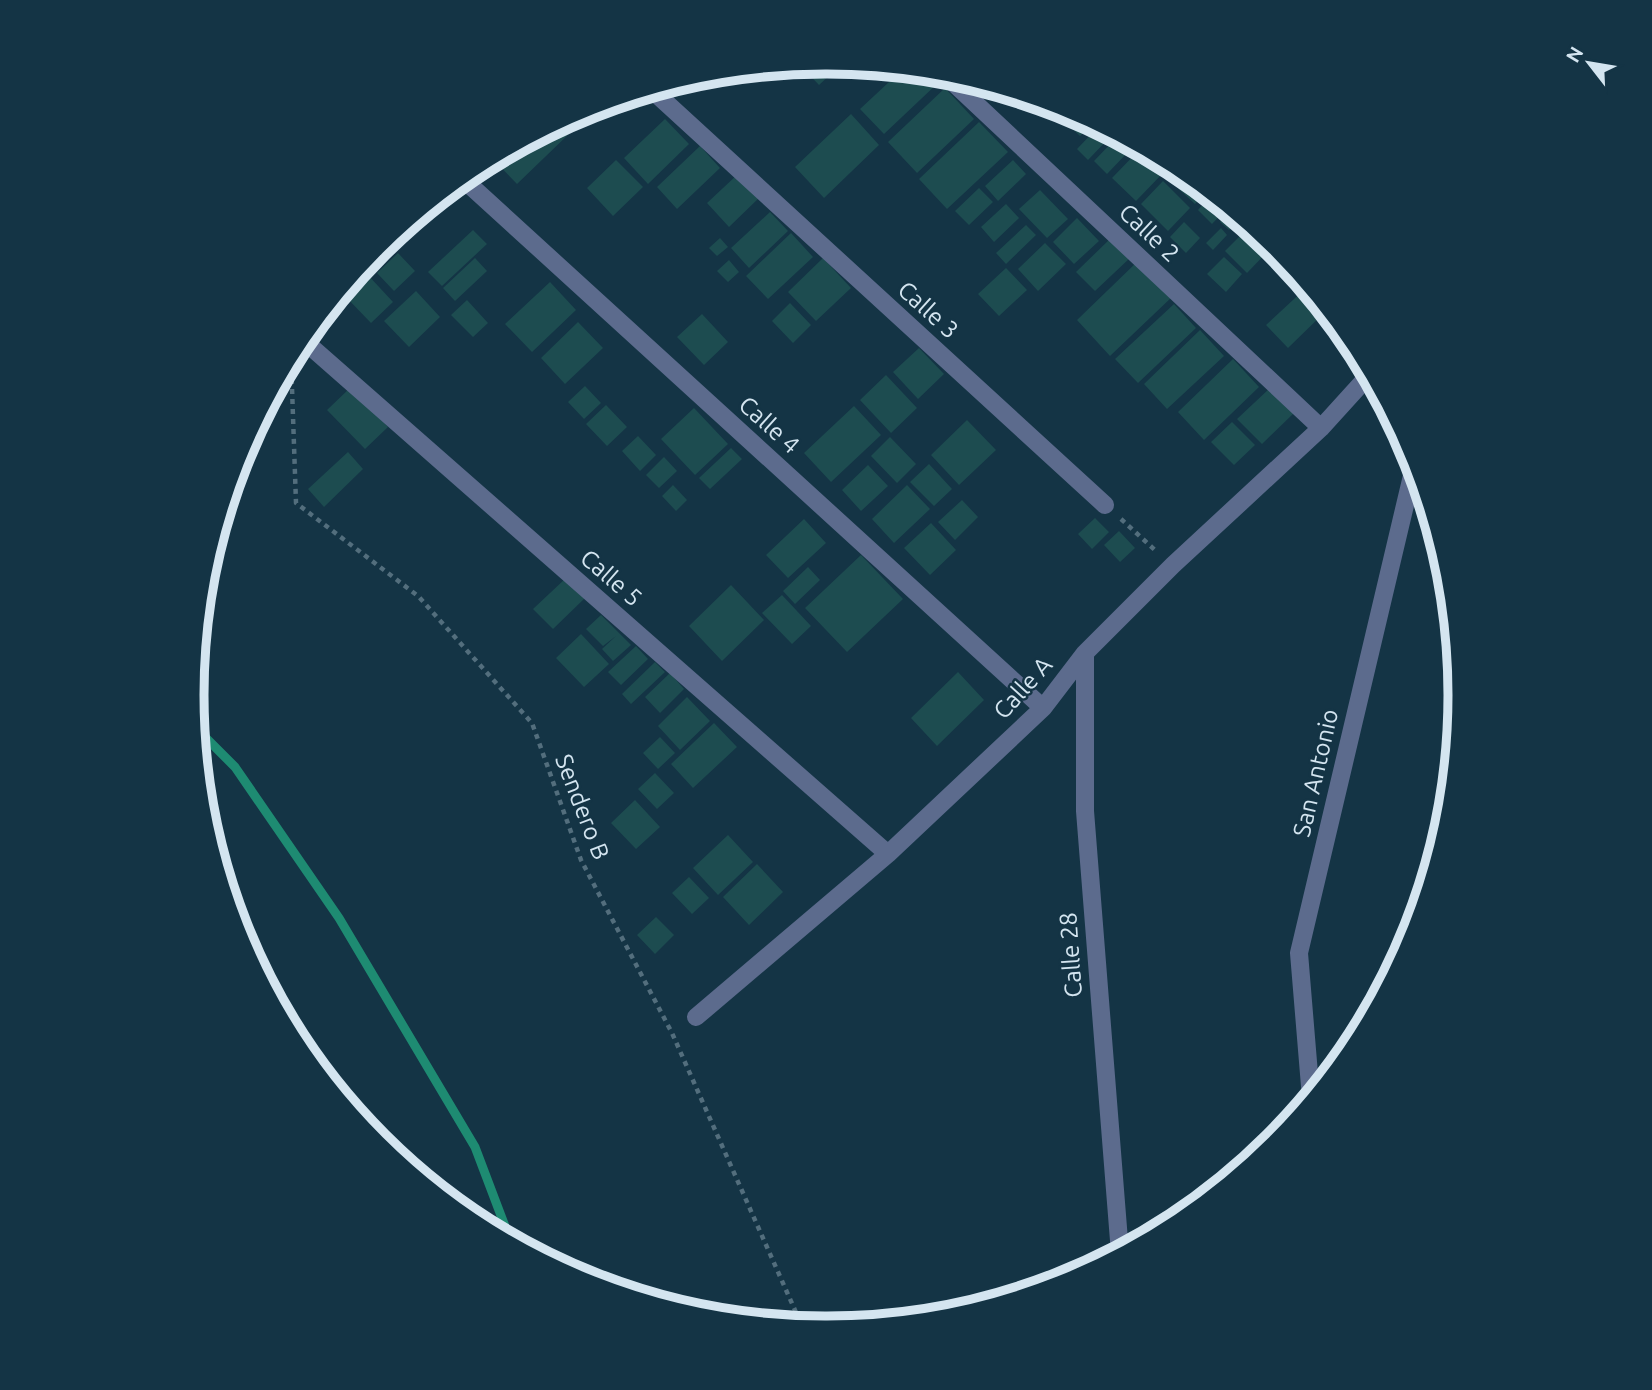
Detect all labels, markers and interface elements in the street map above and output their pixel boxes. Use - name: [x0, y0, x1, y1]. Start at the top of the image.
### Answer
- north arrow: [1554, 28, 1624, 98]
- text: N: [1561, 42, 1588, 66]
- street label: Calle 2: [1114, 198, 1185, 267]
- street label: Calle 3: [893, 276, 964, 344]
- street label: Calle 4: [734, 391, 805, 459]
- street label: Calle 5: [575, 544, 647, 611]
- street label: Calle A: [988, 651, 1058, 724]
- street label: San Antonio: [1288, 706, 1343, 839]
- street label: Sendero B: [550, 750, 615, 863]
- street label: Calle 28: [1054, 911, 1087, 999]

